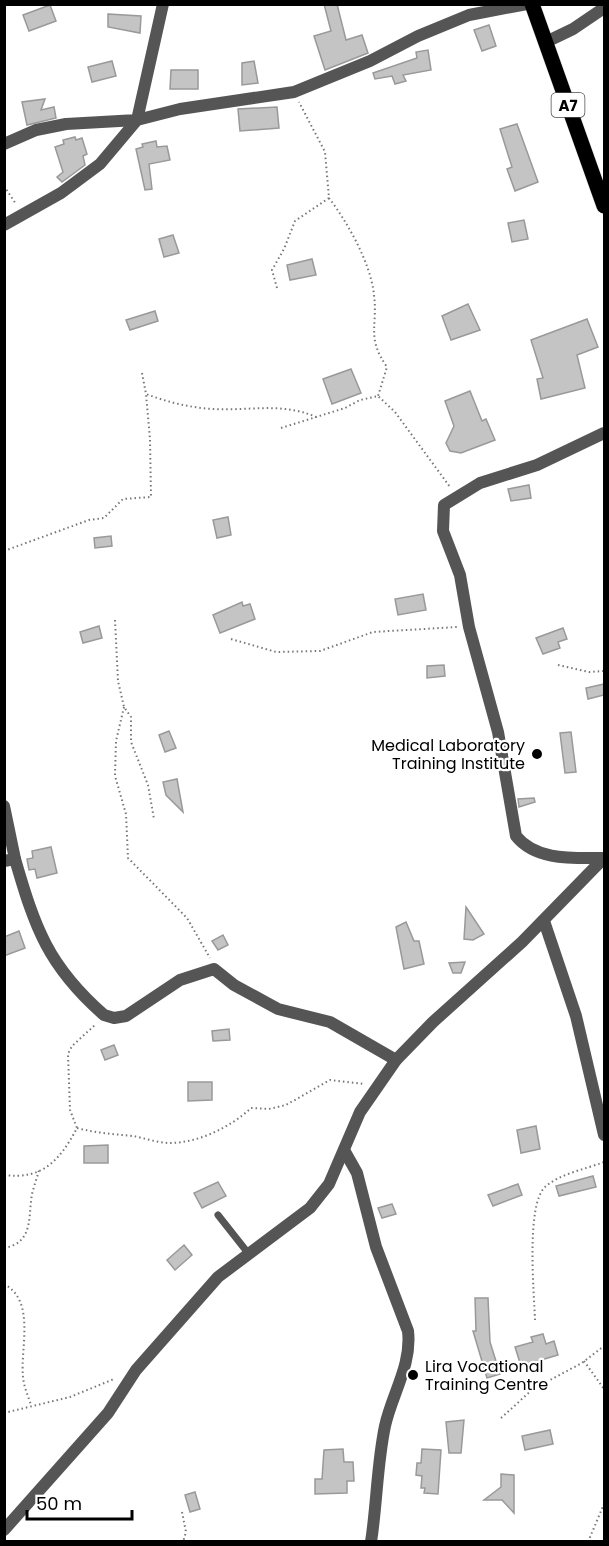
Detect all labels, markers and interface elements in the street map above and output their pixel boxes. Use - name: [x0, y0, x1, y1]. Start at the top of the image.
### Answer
- road number: A7: [552, 93, 584, 117]
- place label: Medical Laboratory Training Institute: [371, 734, 525, 775]
- marker: Medical Laboratory Training Institute: [530, 747, 544, 761]
- place label: Lira Vocational Training Centre: [425, 1355, 548, 1396]
- marker: Lira Vocational Training Centre: [406, 1368, 420, 1382]
- scale bar: [27, 1483, 132, 1521]
- text: 50 m: [36, 1491, 82, 1516]

